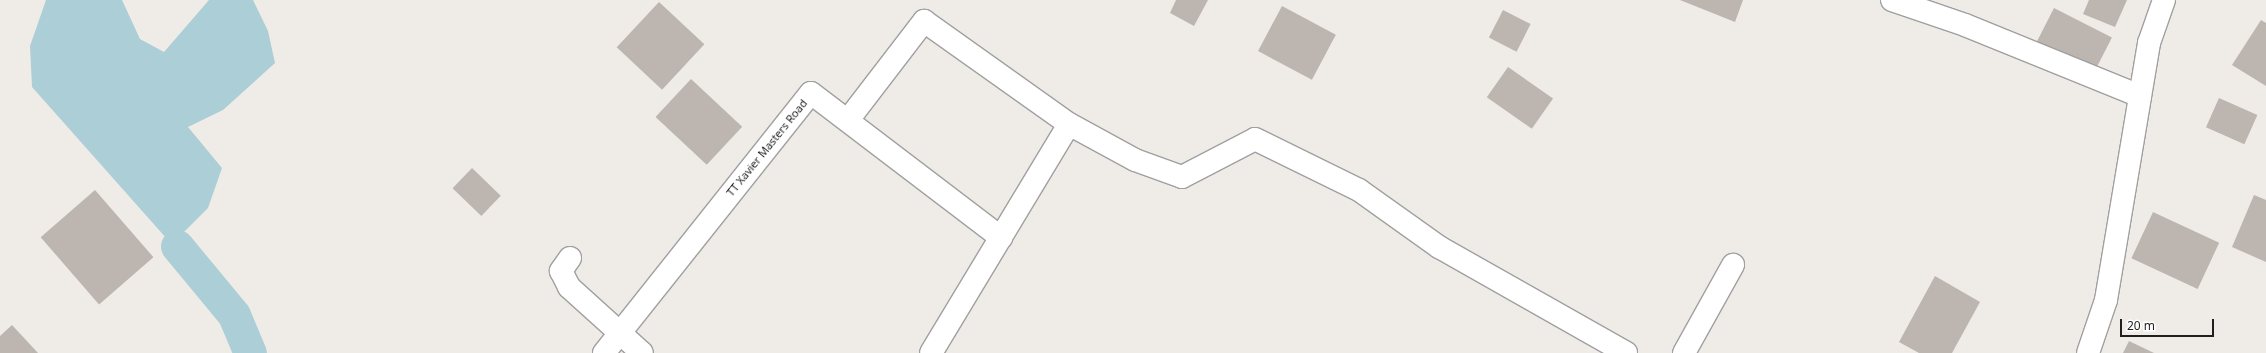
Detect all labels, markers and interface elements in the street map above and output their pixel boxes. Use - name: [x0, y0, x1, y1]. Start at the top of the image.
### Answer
- street label: TT Xavier Masters Road: [724, 97, 810, 199]
- scale bar: [2122, 311, 2216, 337]
- text: 20 m: [2127, 317, 2155, 334]

